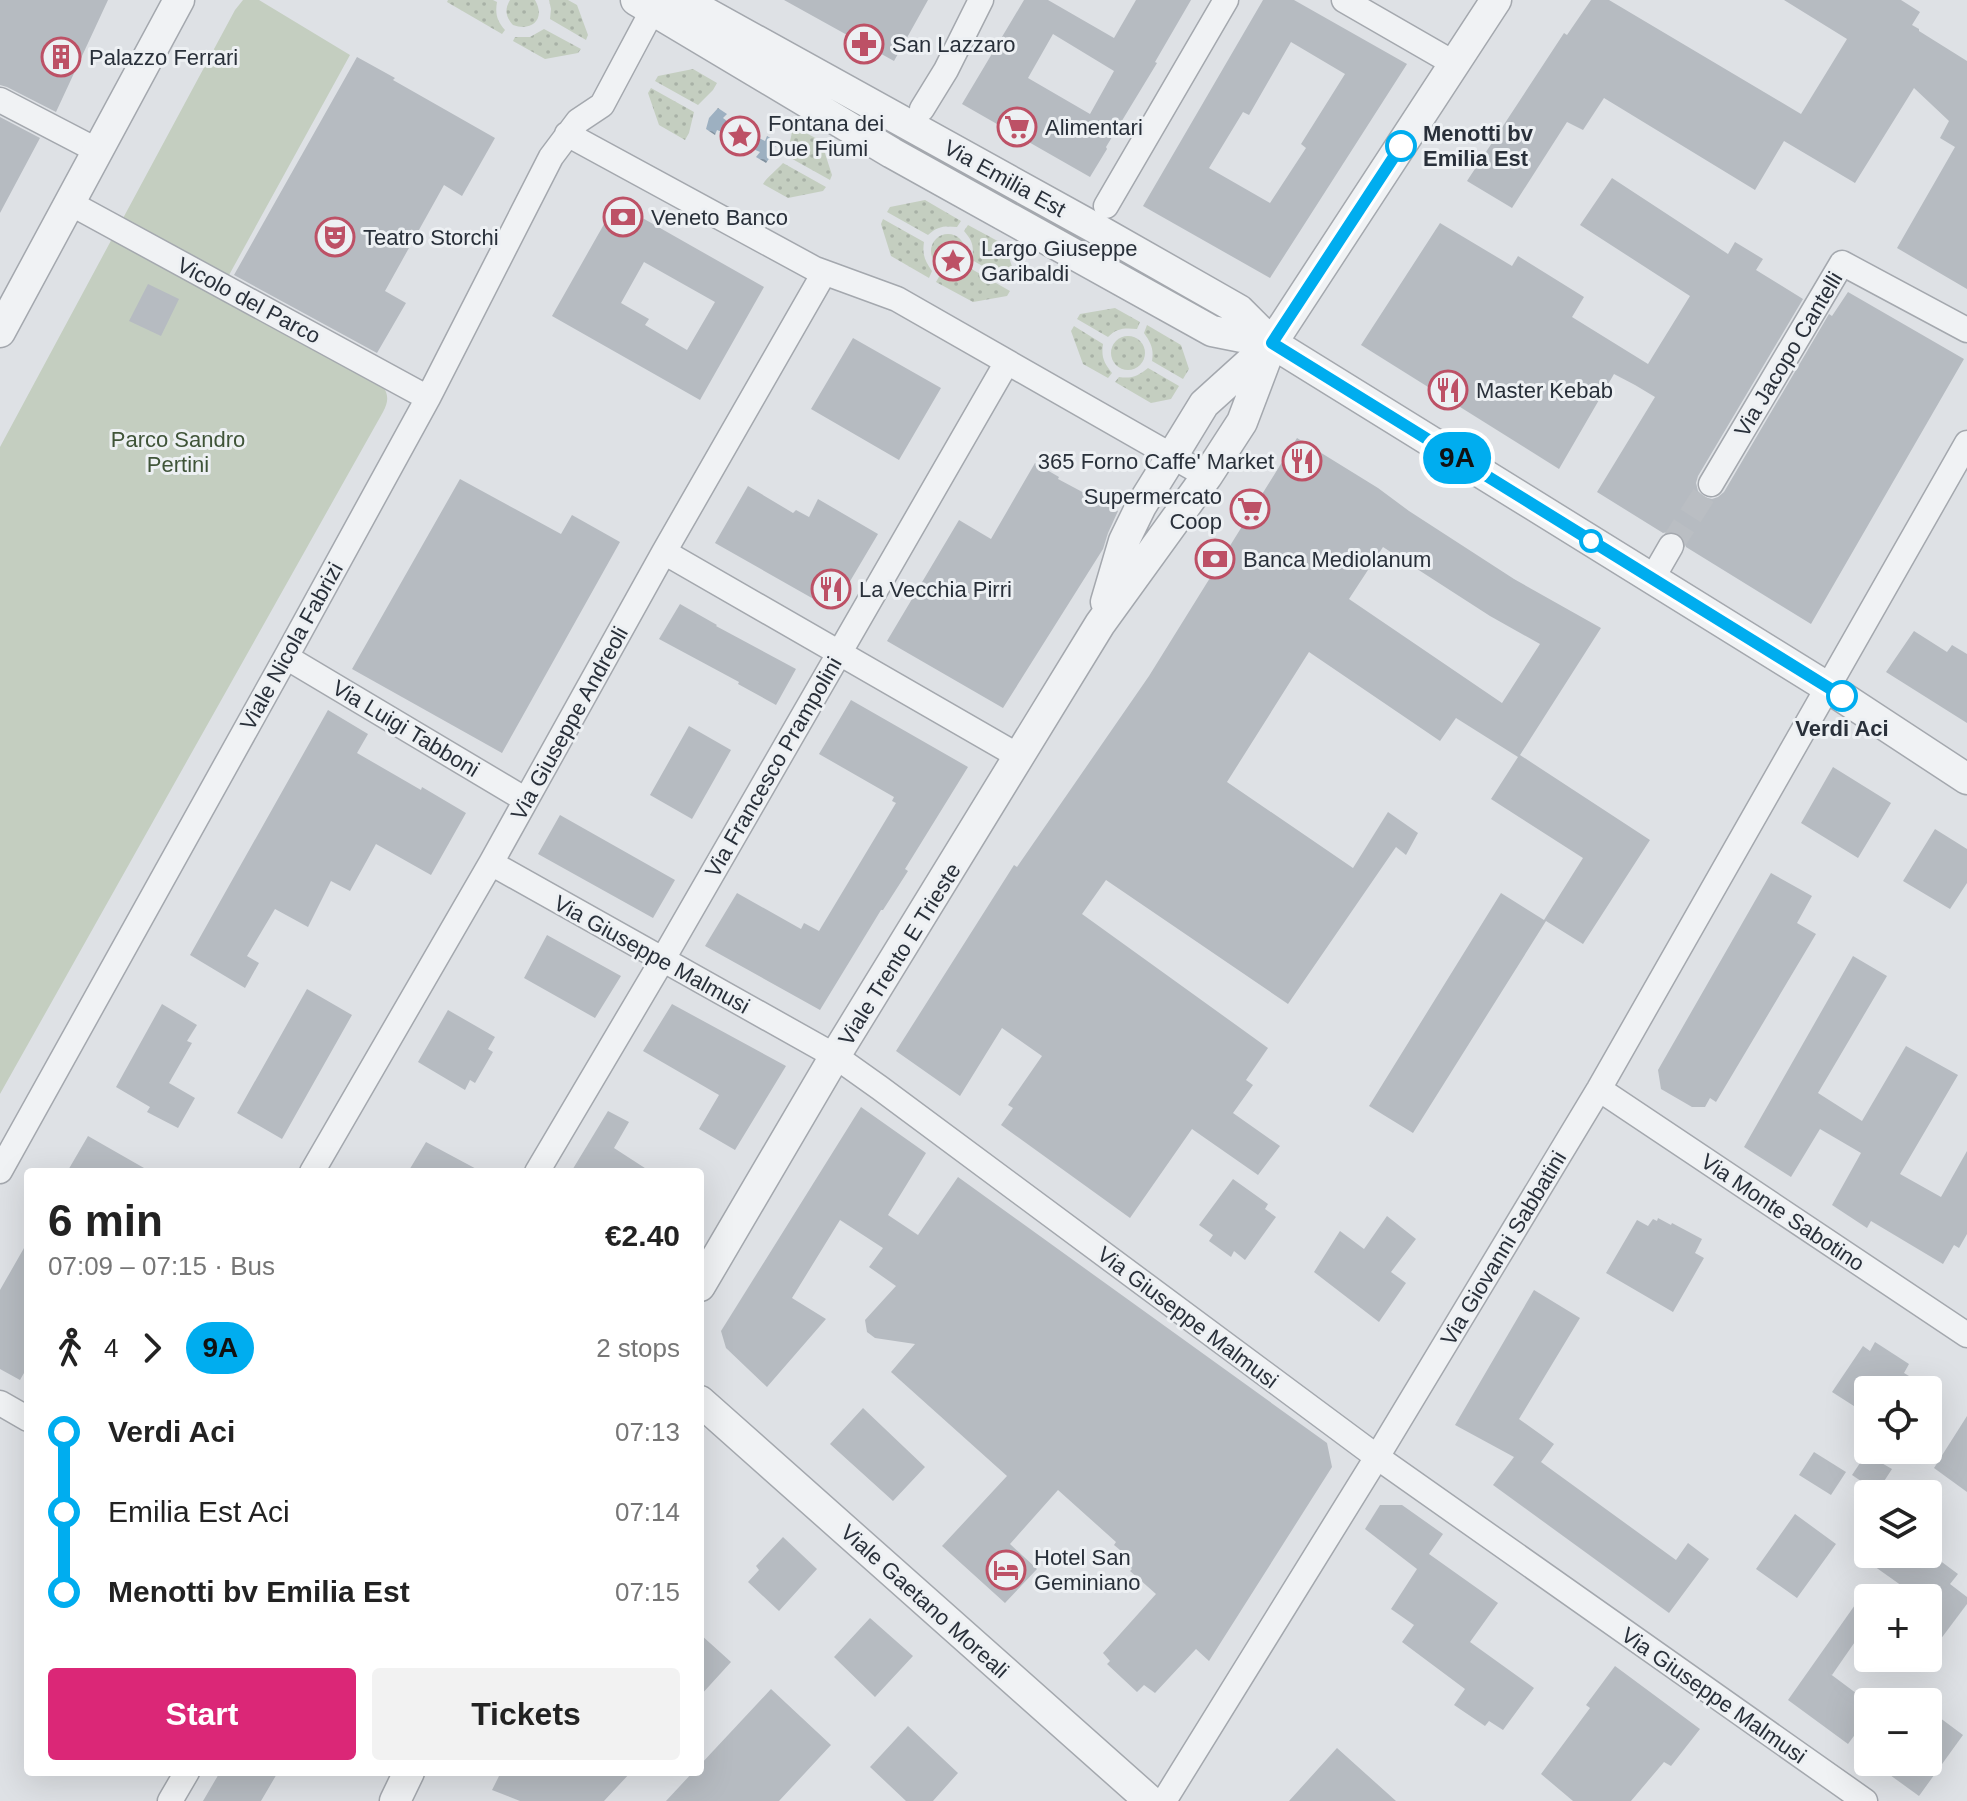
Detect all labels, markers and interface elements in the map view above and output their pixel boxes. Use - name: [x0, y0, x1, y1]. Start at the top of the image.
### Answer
- pharmacy icon: San Lazzaro: [843, 23, 885, 65]
- place label: San Lazzaro: [892, 32, 1016, 57]
- building icon: Palazzo Ferrari: [40, 36, 82, 78]
- place label: Palazzo Ferrari: [89, 45, 238, 70]
- supermarket icon: Alimentari: [996, 106, 1038, 148]
- place label: Fontana dei Due Fiumi: [768, 111, 884, 161]
- place icon: Fontana dei Due Fiumi: [719, 115, 761, 157]
- place label: Alimentari: [1045, 115, 1143, 140]
- place label: Menotti bv Emilia Est: [1423, 121, 1534, 171]
- marker: Menotti bv Emilia Est: [1386, 131, 1416, 161]
- street label: Via Emilia Est: [940, 135, 1070, 222]
- bank icon: Veneto Banco: [602, 196, 644, 238]
- place label: Veneto Banco: [651, 205, 788, 230]
- theatre icon: Teatro Storchi: [314, 216, 356, 258]
- place label: Teatro Storchi: [363, 225, 499, 250]
- place label: Largo Giuseppe Garibaldi: [981, 236, 1138, 286]
- place icon: Largo Giuseppe Garibaldi: [932, 240, 974, 282]
- street label: Vicolo del Parco: [173, 252, 325, 349]
- street label: Via Jacopo Cantelli: [1729, 267, 1848, 441]
- restaurant icon: Master Kebab: [1427, 369, 1469, 411]
- place label: Master Kebab: [1476, 378, 1613, 403]
- park label: Parco Sandro Pertini: [111, 427, 245, 477]
- line badge: 9A: [1421, 432, 1493, 484]
- restaurant icon: 365 Forno Caffe' Market: [1281, 440, 1323, 482]
- text: 9A: [1439, 442, 1475, 473]
- place label: 365 Forno Caffe' Market: [1038, 449, 1274, 474]
- place label: Supermercato Coop: [1084, 484, 1222, 534]
- supermarket icon: Supermercato Coop: [1229, 488, 1271, 530]
- unlabelled marker: [1580, 530, 1602, 552]
- bank icon: Banca Mediolanum: [1194, 538, 1236, 580]
- place label: Banca Mediolanum: [1243, 547, 1431, 572]
- street label: Viale Nicola Fabrizi: [235, 558, 348, 734]
- restaurant icon: La Vecchia Pirri: [810, 568, 852, 610]
- place label: La Vecchia Pirri: [859, 577, 1012, 602]
- street label: Via Giuseppe Andreoli: [506, 622, 633, 824]
- street label: Via Francesco Prampolini: [700, 653, 847, 882]
- street label: Via Luigi Tabboni: [328, 675, 484, 782]
- marker: Verdi Aci: [1827, 681, 1857, 711]
- place label: Verdi Aci: [1795, 716, 1889, 741]
- street label: Viale Trento E Trieste: [833, 859, 966, 1050]
- street label: Via Giuseppe Malmusi: [550, 890, 754, 1019]
- street label: Via Giovanni Sabbatini: [1435, 1147, 1571, 1350]
- street label: Via Monte Sabotino: [1696, 1148, 1869, 1276]
- text: 6 min: [48, 1196, 163, 1245]
- text: €2.40: [605, 1219, 680, 1252]
- street label: Via Giuseppe Malmusi: [1092, 1241, 1283, 1393]
- text: 07:09 – 07:15 · Bus: [48, 1251, 275, 1281]
- icon: walk: [48, 1326, 92, 1370]
- icon: forward: [130, 1326, 174, 1370]
- text: 9A: [202, 1332, 238, 1363]
- text: 4: [104, 1333, 118, 1363]
- text: 2 stops: [596, 1333, 680, 1363]
- map controls: [1854, 1376, 1942, 1776]
- button: locate: [1854, 1376, 1942, 1464]
- text: Verdi Aci: [108, 1415, 235, 1448]
- text: 07:13: [615, 1417, 680, 1447]
- button: layers: [1854, 1480, 1942, 1568]
- text: Emilia Est Aci: [108, 1495, 290, 1528]
- text: 07:14: [615, 1497, 680, 1527]
- street label: Viale Gaetano Moreali: [836, 1519, 1014, 1683]
- place label: Hotel San Geminiano: [1034, 1545, 1140, 1595]
- hotel icon: Hotel San Geminiano: [985, 1549, 1027, 1591]
- text: Menotti bv Emilia Est: [108, 1575, 410, 1608]
- text: 07:15: [615, 1577, 680, 1607]
- button: +: [1854, 1584, 1942, 1672]
- street label: Via Giuseppe Malmusi: [1617, 1622, 1811, 1769]
- button: Start: [48, 1668, 356, 1760]
- button: Tickets: [372, 1668, 680, 1760]
- button: −: [1854, 1688, 1942, 1776]

